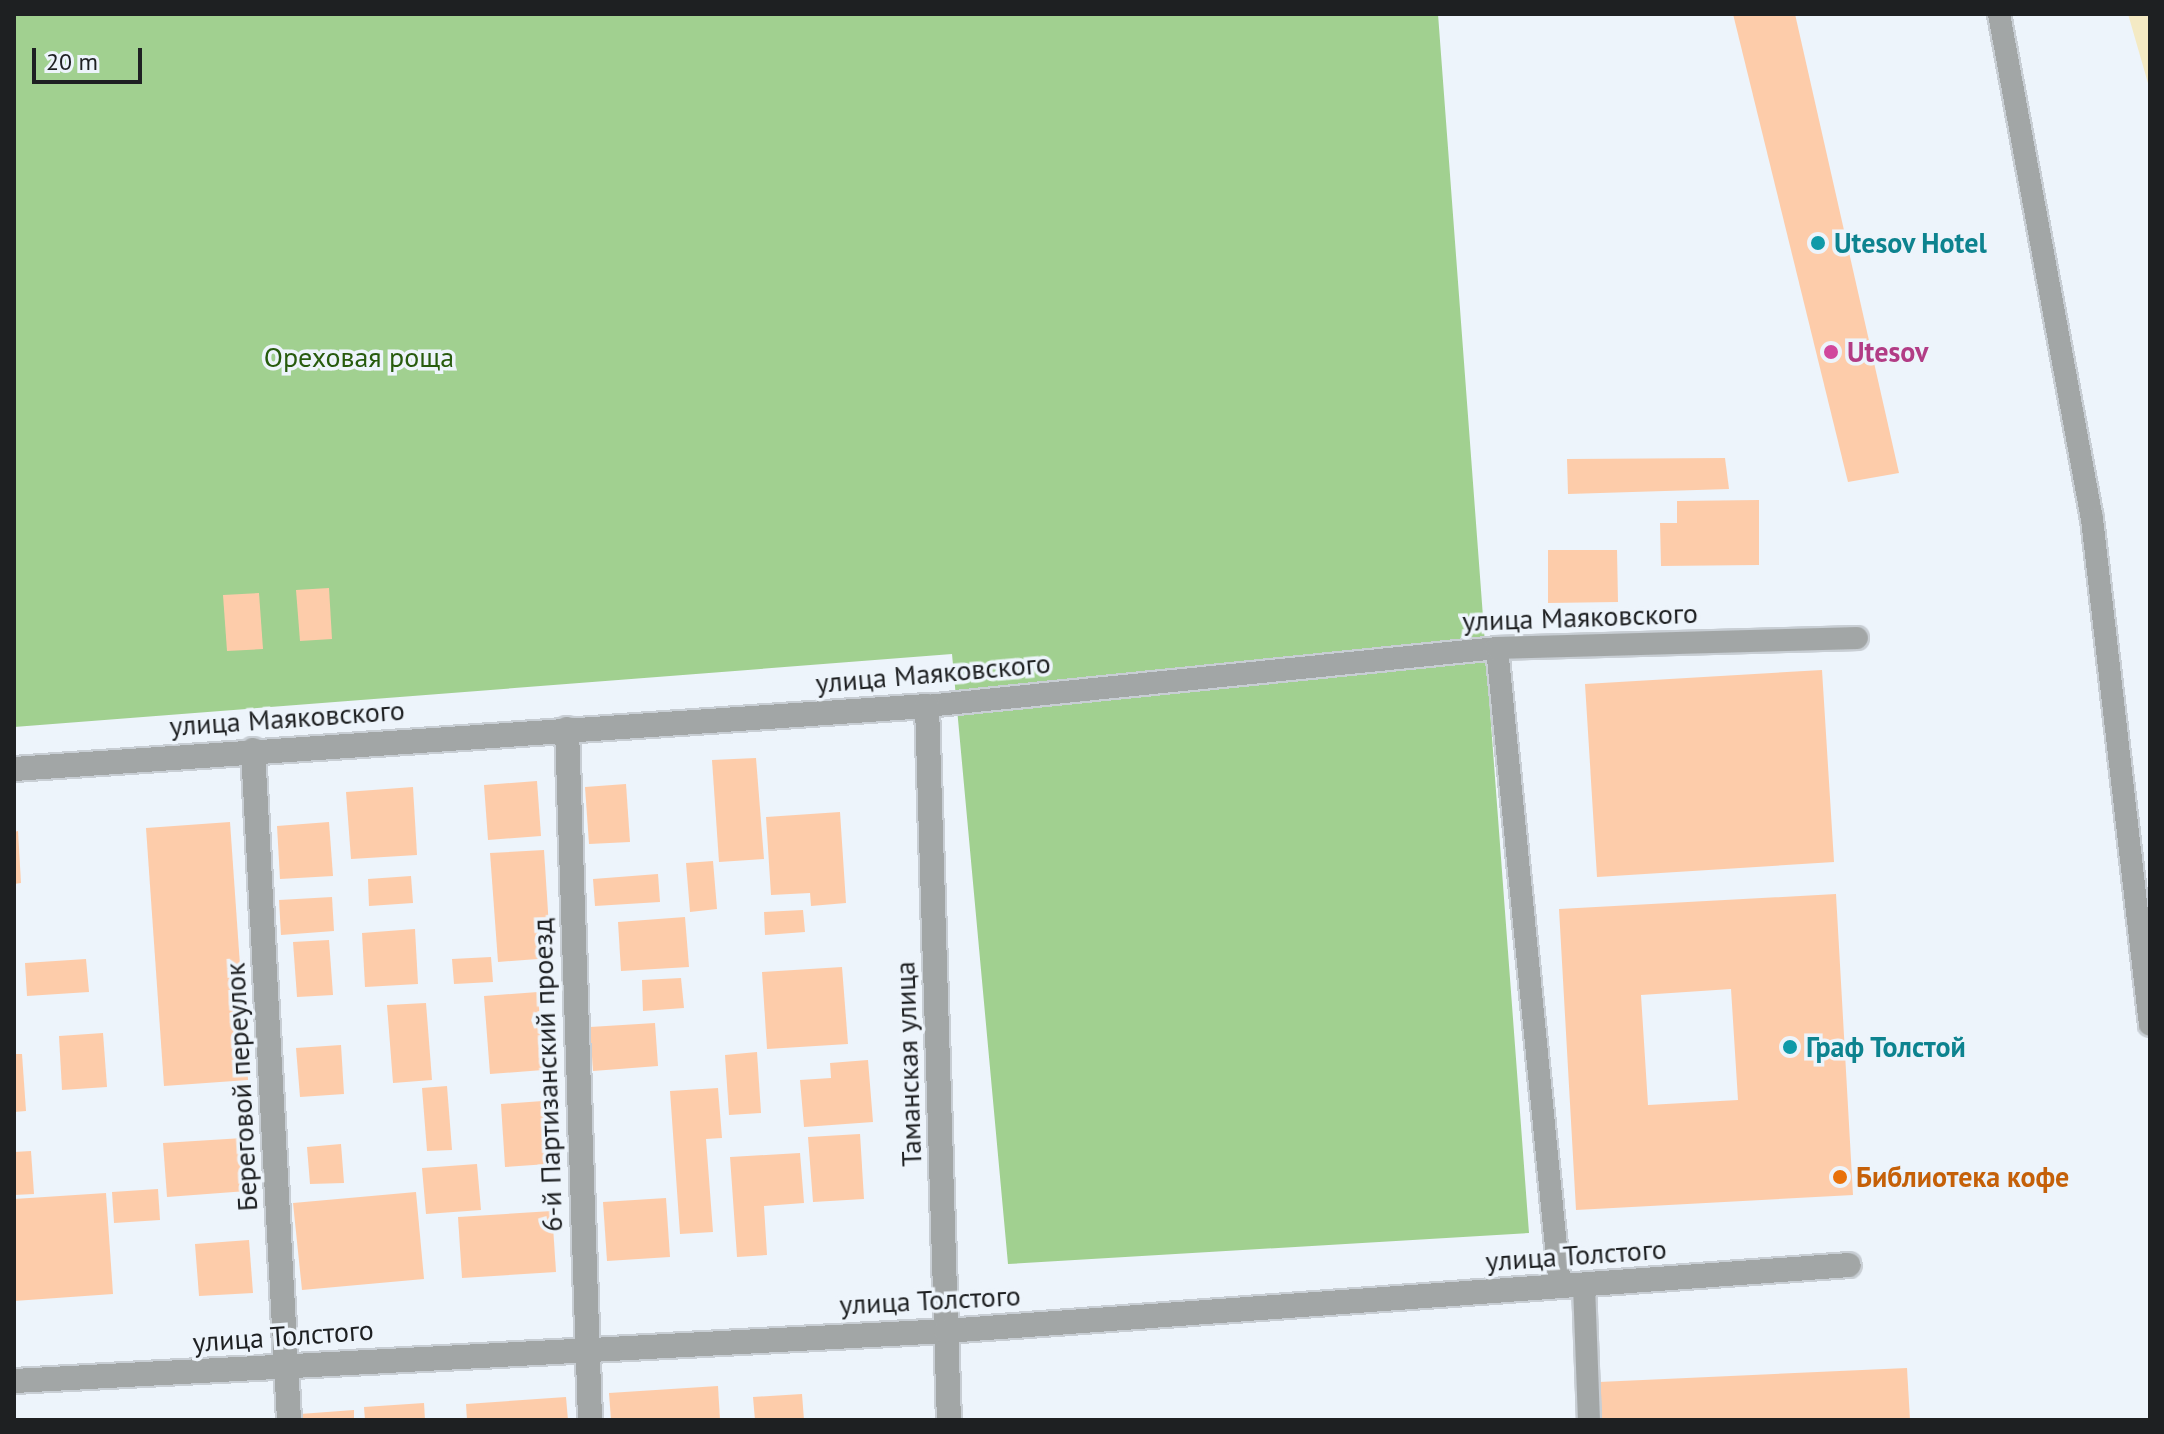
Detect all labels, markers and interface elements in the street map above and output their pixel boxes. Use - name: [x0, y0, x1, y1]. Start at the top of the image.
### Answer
- scale bar: [36, 32, 146, 82]
- text: 20 m: [46, 46, 98, 77]
- place label: Utesov Hotel: [1834, 226, 1988, 260]
- marker: Utesov Hotel: [1809, 234, 1827, 252]
- place label: Utesov: [1847, 335, 1928, 369]
- park label: Ореховая роща: [264, 340, 454, 374]
- marker: Utesov: [1822, 343, 1840, 361]
- street label: улица Маяковского: [1462, 596, 1698, 638]
- street label: улица Маяковского: [814, 646, 1052, 700]
- street label: улица Маяковского: [168, 693, 406, 743]
- street label: 6-й Партизанский проезд: [525, 918, 569, 1232]
- street label: Таманская улица: [888, 961, 928, 1167]
- street label: Береговой переулок: [218, 962, 264, 1212]
- place label: Граф Толстой: [1806, 1030, 1967, 1064]
- marker: Граф Толстой: [1781, 1038, 1799, 1056]
- place label: Библиотека кофе: [1856, 1160, 2069, 1194]
- marker: Библиотека кофе: [1831, 1168, 1849, 1186]
- street label: улица Толстого: [1484, 1232, 1668, 1278]
- street label: улица Толстого: [838, 1278, 1022, 1322]
- street label: улица Толстого: [191, 1313, 375, 1359]

